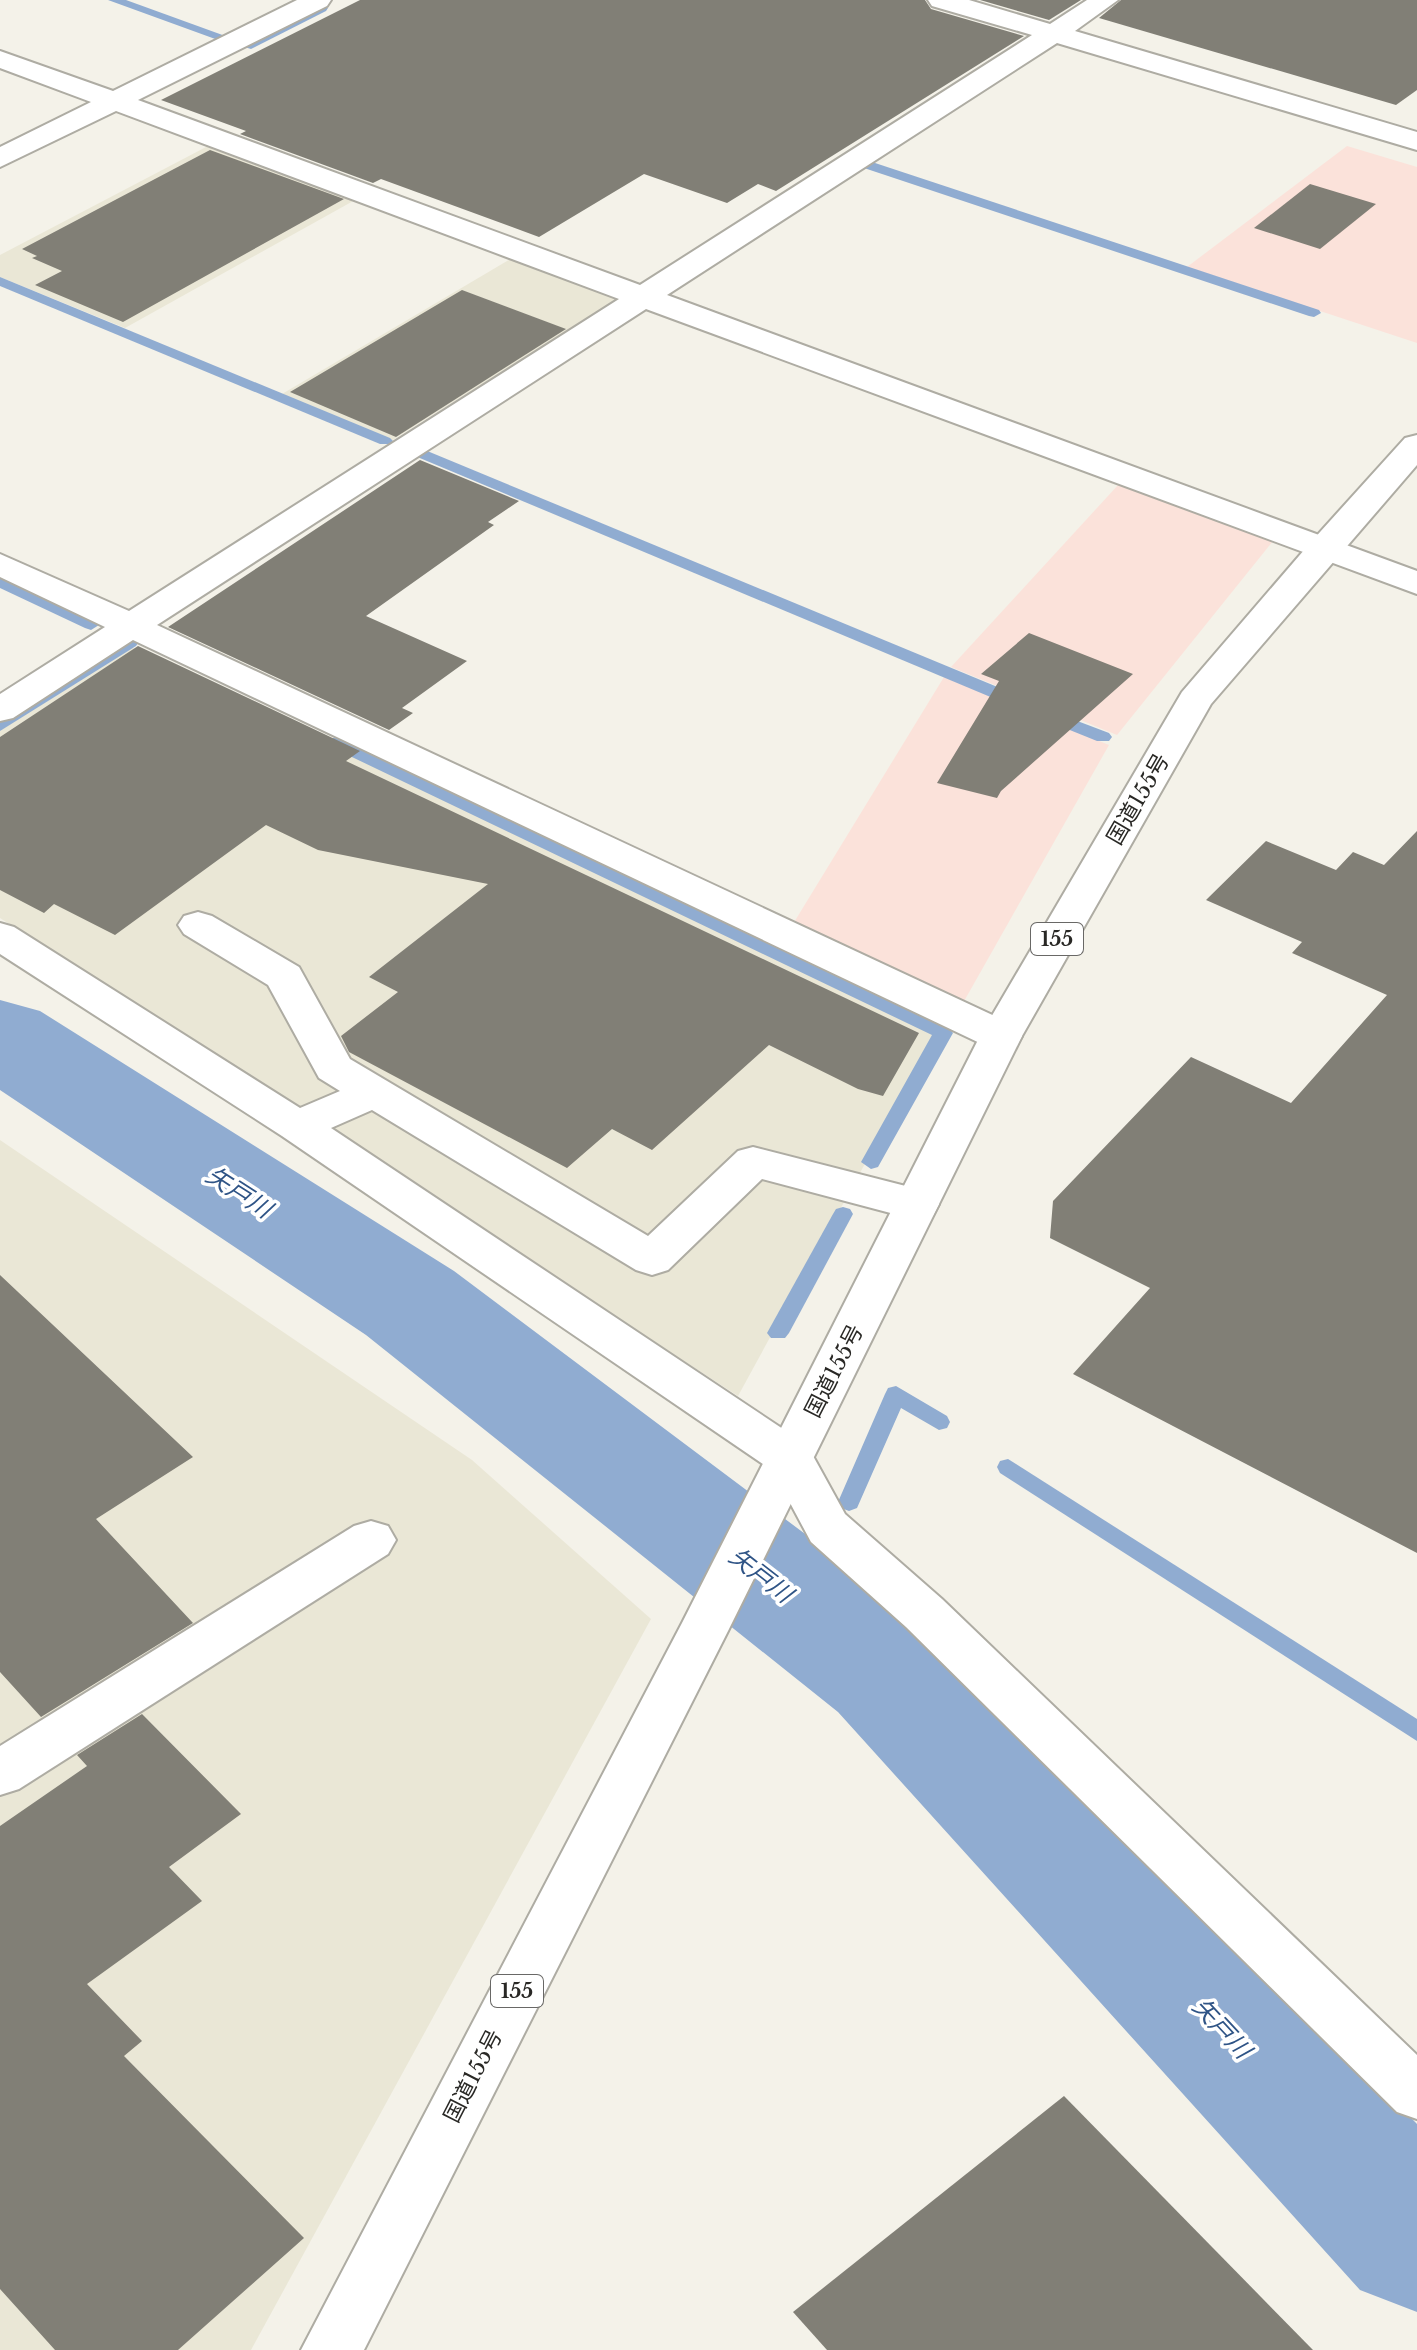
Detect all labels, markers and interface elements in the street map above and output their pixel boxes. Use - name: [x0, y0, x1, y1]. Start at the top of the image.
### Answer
- street label: 国道155号: [1101, 749, 1175, 849]
- road number: 155: [1031, 923, 1083, 955]
- water label: 矢戸川: [201, 1160, 280, 1225]
- street label: 国道155号: [799, 1320, 869, 1422]
- water label: 矢戸川: [724, 1541, 801, 1610]
- road number: 155: [491, 1975, 543, 2007]
- water label: 矢戸川: [1187, 1992, 1259, 2066]
- street label: 国道155号: [438, 2025, 508, 2127]

